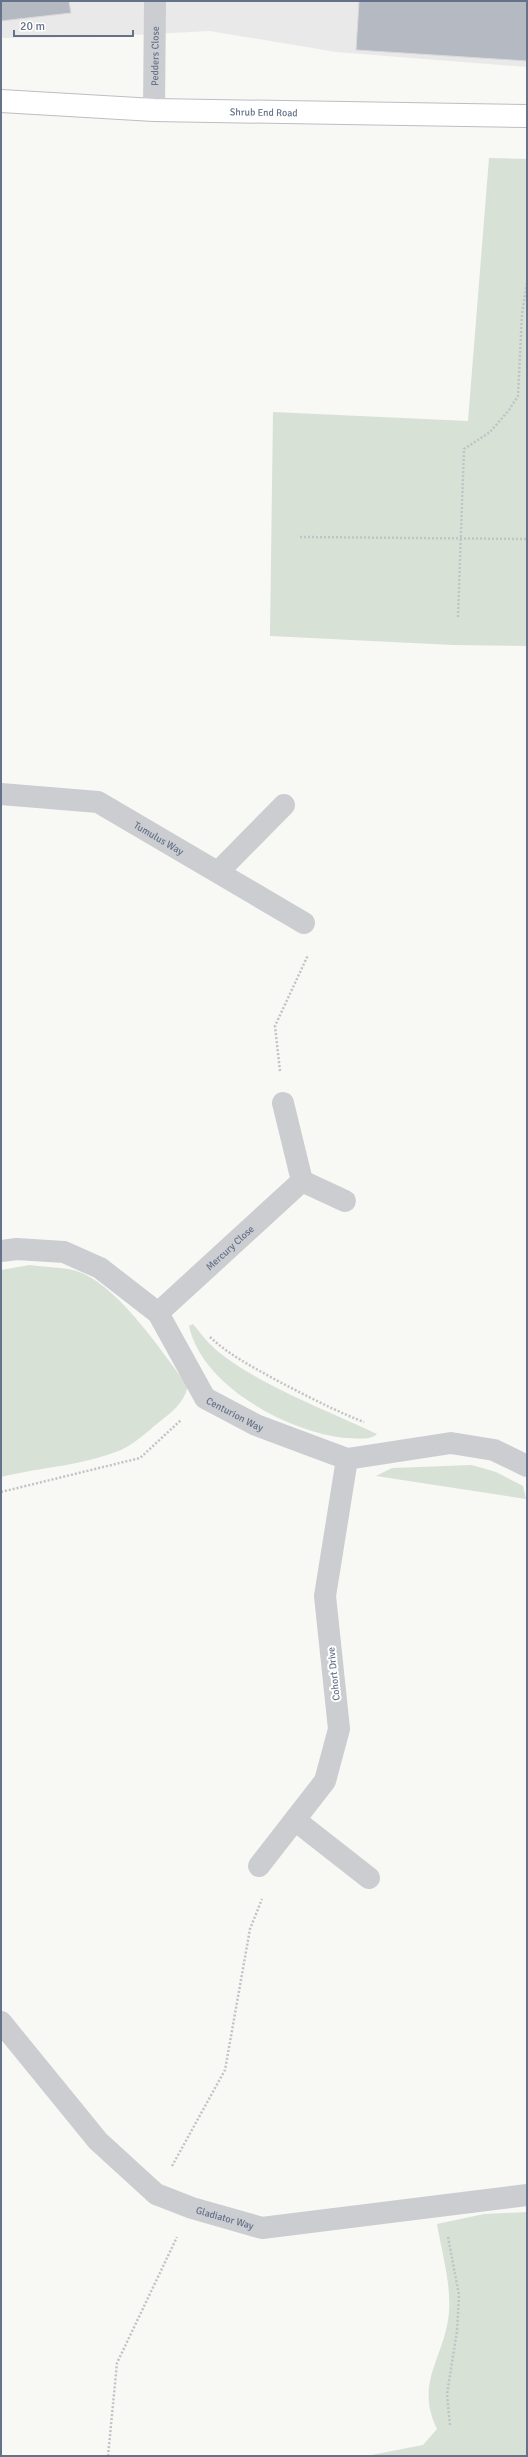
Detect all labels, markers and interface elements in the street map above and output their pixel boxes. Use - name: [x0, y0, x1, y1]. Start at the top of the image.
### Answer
- scale bar: [14, 12, 133, 38]
- text: 20 m: [20, 19, 45, 34]
- street label: Pedders Close: [149, 26, 162, 86]
- street label: Shrub End Road: [230, 106, 298, 119]
- street label: Tumulus Way: [131, 819, 186, 858]
- street label: Mercury Close: [204, 1223, 257, 1273]
- street label: Centurion Way: [204, 1395, 265, 1434]
- street label: Cohort Drive: [325, 1647, 343, 1701]
- street label: Gladiator Way: [194, 2204, 255, 2232]

